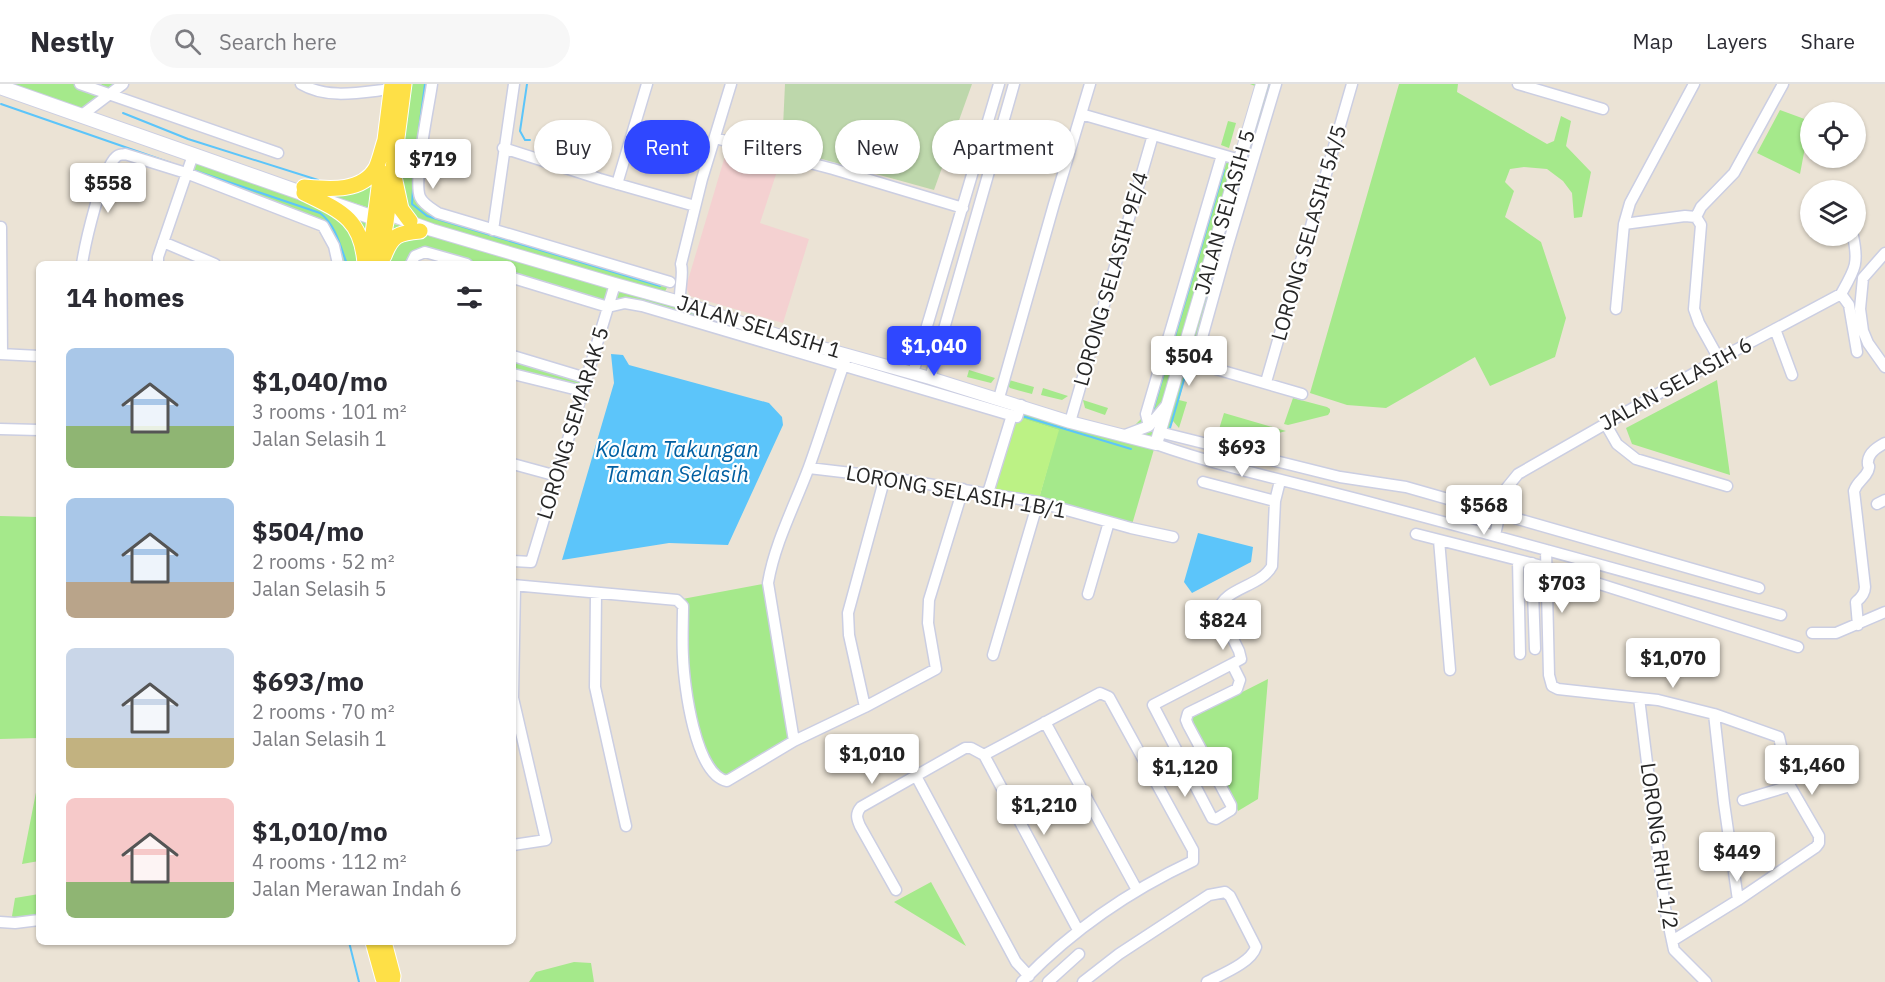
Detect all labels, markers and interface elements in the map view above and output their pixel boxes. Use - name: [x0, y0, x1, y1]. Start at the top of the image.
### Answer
- search box: [150, 14, 570, 68]
- text: Nestly: [30, 23, 114, 60]
- icon: search: [171, 25, 204, 58]
- text: Search here: [219, 27, 337, 56]
- text: Map: [1633, 27, 1673, 55]
- text: Layers: [1706, 27, 1768, 55]
- text: Share: [1801, 27, 1855, 55]
- map controls: [1800, 102, 1866, 246]
- button: locate: [1800, 102, 1866, 168]
- chip: Buy: [534, 120, 612, 174]
- chip: Rent: [624, 120, 710, 174]
- chip: Filters: [722, 120, 823, 174]
- chip: New: [835, 120, 920, 174]
- chip: Apartment: [932, 120, 1075, 174]
- street label: LORONG SELASIH 5A/5: [1264, 122, 1352, 344]
- street label: JALAN SELASIH 5: [1187, 126, 1261, 297]
- pin: $719: [397, 139, 469, 190]
- text: $719: [409, 145, 457, 172]
- pin: $558: [72, 163, 144, 214]
- street label: LORONG SELASIH 9E/4: [1066, 168, 1154, 389]
- text: $558: [84, 169, 132, 196]
- button: layers: [1800, 180, 1866, 246]
- text: 14 homes: [66, 280, 184, 314]
- icon: filters: [453, 281, 486, 314]
- street label: JALAN SELASIH 1: [674, 288, 845, 364]
- street label: LORONG SEMARAK 5: [529, 323, 615, 522]
- pin: $1,040: [885, 326, 983, 377]
- street label: JALAN SELASIH 6: [1594, 330, 1757, 437]
- text: $1,040: [901, 332, 967, 359]
- pin: $504: [1153, 336, 1225, 387]
- text: $504: [1165, 342, 1213, 369]
- text: $1,040/mo: [252, 364, 388, 398]
- icon: home: [114, 372, 186, 444]
- text: 3 rooms · 101 m²: [252, 398, 407, 425]
- text: Jalan Selasih 1: [252, 425, 387, 452]
- pin: $693: [1206, 427, 1278, 478]
- text: $693: [1218, 433, 1266, 460]
- water label: Kolam Takungan Taman Selasih: [595, 434, 759, 488]
- street label: LORONG SELASIH 1B/1: [844, 458, 1068, 524]
- pin: $568: [1448, 485, 1520, 536]
- text: $568: [1460, 491, 1508, 518]
- text: $504/mo: [252, 514, 364, 548]
- icon: home: [114, 522, 186, 594]
- text: 2 rooms · 52 m²: [252, 548, 395, 575]
- pin: $703: [1526, 563, 1598, 614]
- text: $703: [1538, 569, 1586, 596]
- text: Jalan Selasih 5: [252, 575, 387, 602]
- pin: $824: [1187, 600, 1259, 651]
- text: $824: [1199, 606, 1247, 633]
- pin: $1,070: [1624, 638, 1722, 689]
- text: $1,070: [1640, 644, 1706, 671]
- text: $693/mo: [252, 664, 364, 698]
- icon: home: [114, 672, 186, 744]
- text: 2 rooms · 70 m²: [252, 698, 395, 725]
- text: Jalan Selasih 1: [252, 725, 387, 752]
- pin: $1,010: [823, 734, 921, 785]
- text: $1,010: [839, 740, 905, 767]
- pin: $1,460: [1763, 745, 1861, 796]
- pin: $1,120: [1136, 747, 1234, 798]
- text: $1,460: [1779, 751, 1845, 778]
- text: $1,120: [1152, 753, 1218, 780]
- street label: LORONG RHU 1/2: [1634, 761, 1686, 931]
- pin: $1,210: [995, 785, 1093, 836]
- text: $1,210: [1011, 791, 1077, 818]
- text: $1,010/mo: [252, 814, 388, 848]
- icon: home: [114, 822, 186, 894]
- pin: $449: [1701, 832, 1773, 883]
- text: $449: [1713, 838, 1761, 865]
- text: 4 rooms · 112 m²: [252, 848, 407, 875]
- text: Jalan Merawan Indah 6: [252, 875, 462, 902]

